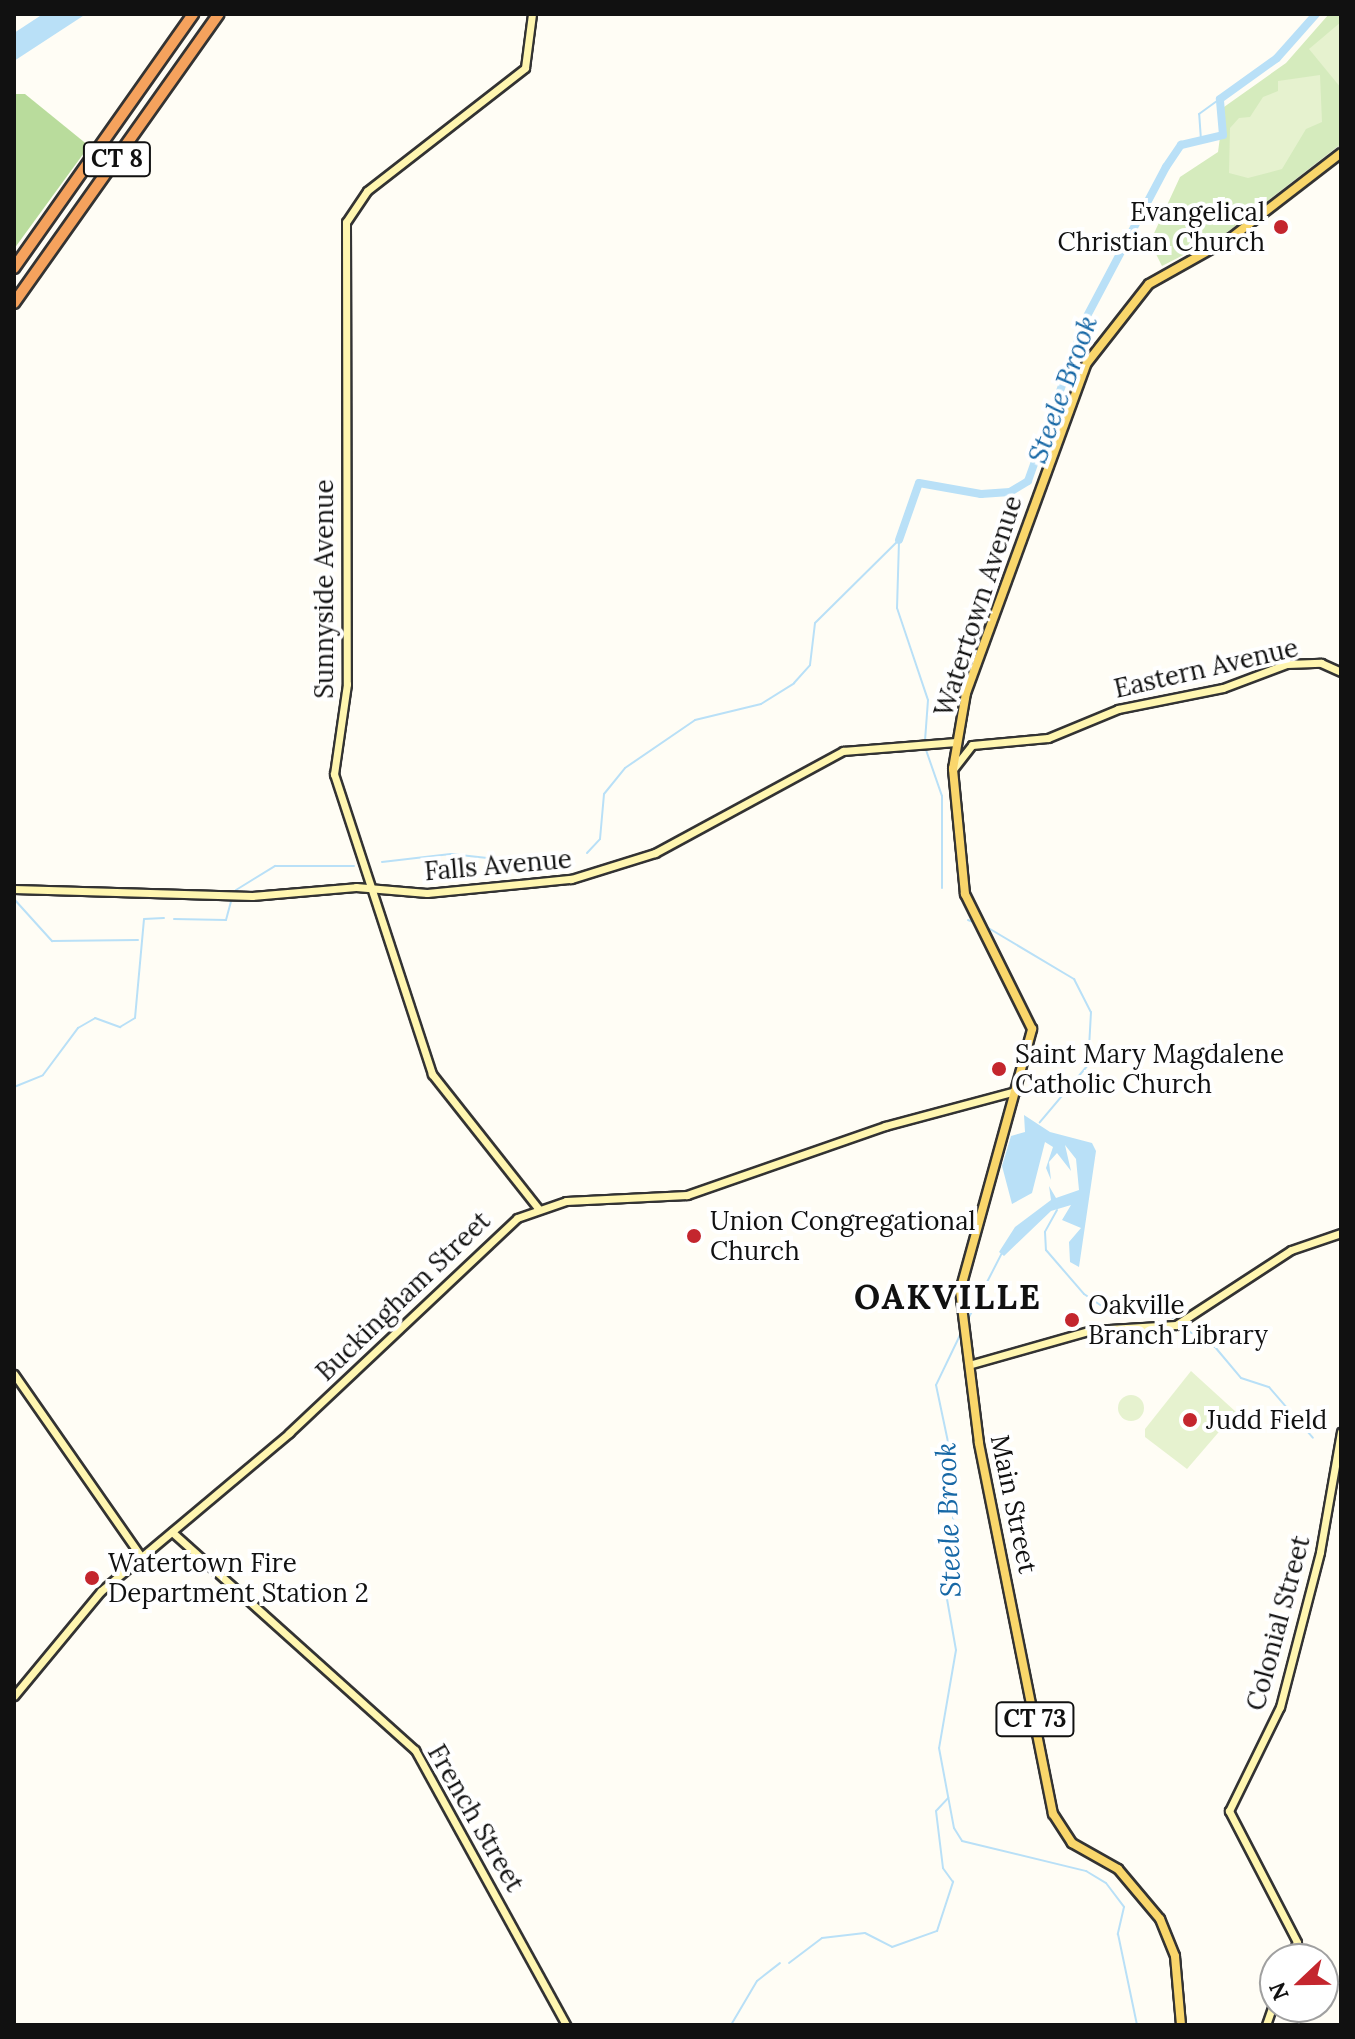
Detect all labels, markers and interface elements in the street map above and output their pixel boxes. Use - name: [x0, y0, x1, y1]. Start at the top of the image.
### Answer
- road number: CT 8: [81, 139, 153, 179]
- place label: Evangelical Christian Church: [1057, 196, 1265, 258]
- marker: Evangelical Christian Church: [1272, 218, 1290, 236]
- water label: Steele Brook: [1020, 310, 1104, 468]
- street label: Sunnyside Avenue: [308, 479, 340, 699]
- street label: Watertown Avenue: [928, 492, 1028, 720]
- street label: Eastern Avenue: [1111, 632, 1301, 704]
- street label: Falls Avenue: [423, 843, 573, 887]
- place label: Saint Mary Magdalene Catholic Church: [1015, 1038, 1284, 1100]
- marker: Saint Mary Magdalene Catholic Church: [990, 1060, 1008, 1078]
- street label: Buckingham Street: [309, 1205, 497, 1387]
- place label: Union Congregational Church: [710, 1205, 976, 1266]
- marker: Union Congregational Church: [685, 1227, 703, 1245]
- district label: OAKVILLE: [854, 1277, 1042, 1317]
- place label: Oakville Branch Library: [1088, 1289, 1268, 1350]
- marker: Oakville Branch Library: [1063, 1311, 1081, 1329]
- place label: Judd Field: [1206, 1404, 1327, 1436]
- marker: Judd Field: [1181, 1411, 1199, 1429]
- street label: Main Street: [984, 1432, 1044, 1576]
- water label: Steele Brook: [929, 1442, 967, 1598]
- street label: Colonial Street: [1240, 1532, 1316, 1714]
- place label: Watertown Fire Department Station 2: [108, 1547, 369, 1608]
- marker: Watertown Fire Department Station 2: [83, 1569, 101, 1587]
- road number: CT 73: [995, 1699, 1075, 1739]
- street label: French Street: [421, 1739, 531, 1897]
- north arrow: [1259, 1943, 1339, 2023]
- text: N: [1262, 1978, 1295, 2004]

